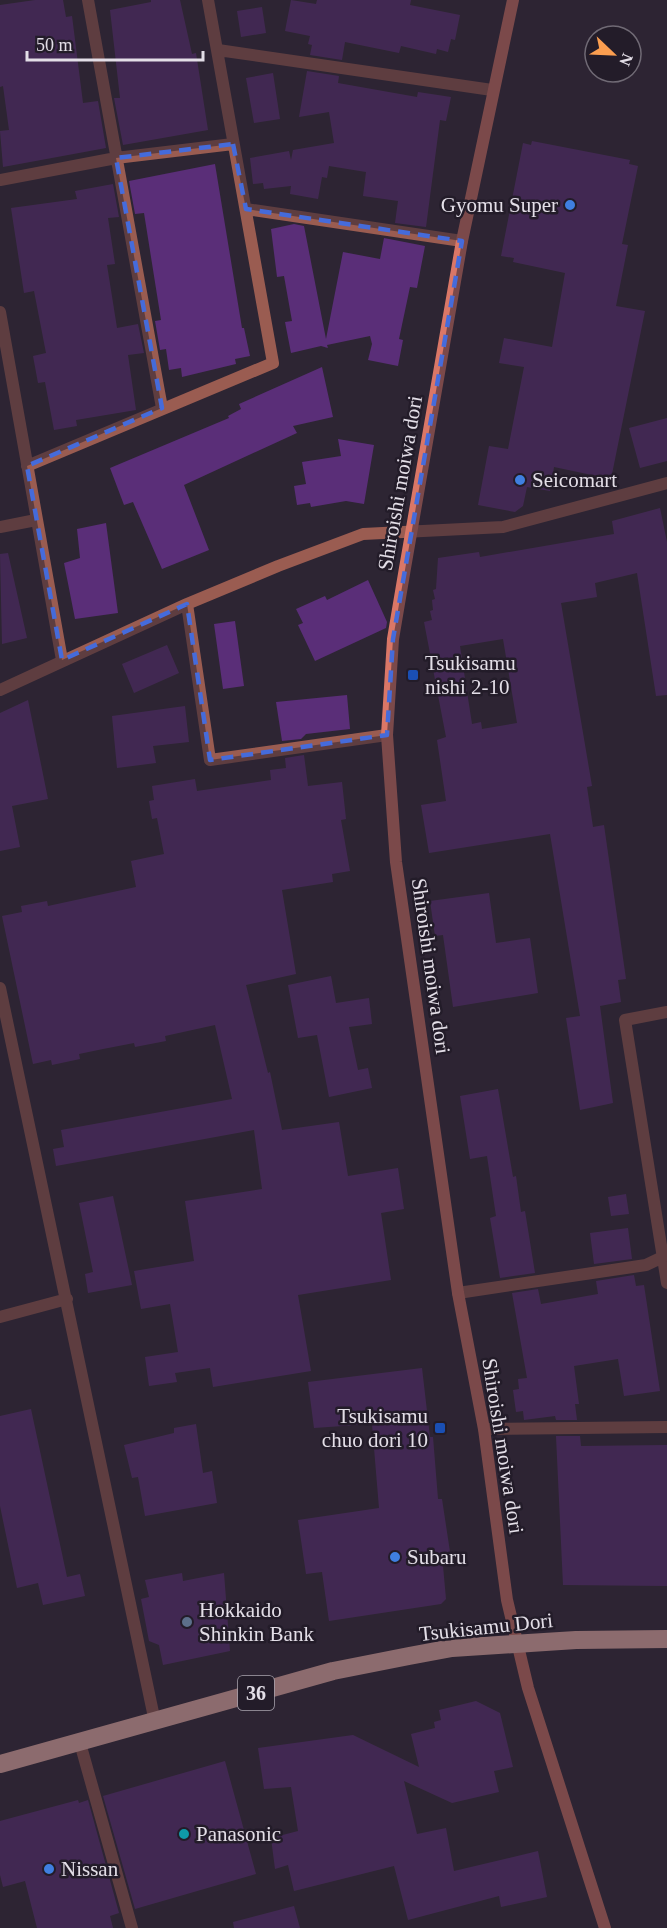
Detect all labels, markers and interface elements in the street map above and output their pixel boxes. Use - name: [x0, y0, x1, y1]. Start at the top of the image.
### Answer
- scale bar: [27, 24, 202, 62]
- north arrow: [583, 24, 643, 84]
- text: 50 m: [36, 35, 73, 55]
- text: N: [616, 51, 636, 69]
- place label: Gyomu Super: [441, 193, 558, 217]
- marker: Gyomu Super: [563, 198, 577, 212]
- street label: Shiroishi moiwa dori: [373, 393, 427, 572]
- place label: Seicomart: [532, 468, 617, 492]
- marker: Seicomart: [513, 473, 527, 487]
- place label: Tsukisamu nishi 2-10: [425, 651, 516, 699]
- marker: Tsukisamu nishi 2-10: [406, 668, 420, 682]
- street label: Shiroishi moiwa dori: [407, 877, 455, 1056]
- street label: Shiroishi moiwa dori: [477, 1357, 529, 1536]
- place label: Tsukisamu chuo dori 10: [322, 1404, 428, 1452]
- marker: Tsukisamu chuo dori 10: [433, 1421, 447, 1435]
- place label: Subaru: [407, 1545, 467, 1569]
- marker: Subaru: [388, 1550, 402, 1564]
- place label: Hokkaido Shinkin Bank: [199, 1598, 314, 1646]
- street label: Tsukisamu Dori: [418, 1608, 554, 1646]
- marker: Hokkaido Shinkin Bank: [180, 1615, 194, 1629]
- road number: 36: [238, 1676, 274, 1710]
- place label: Panasonic: [196, 1822, 281, 1846]
- marker: Panasonic: [177, 1827, 191, 1841]
- place label: Nissan: [61, 1857, 119, 1881]
- marker: Nissan: [42, 1862, 56, 1876]

